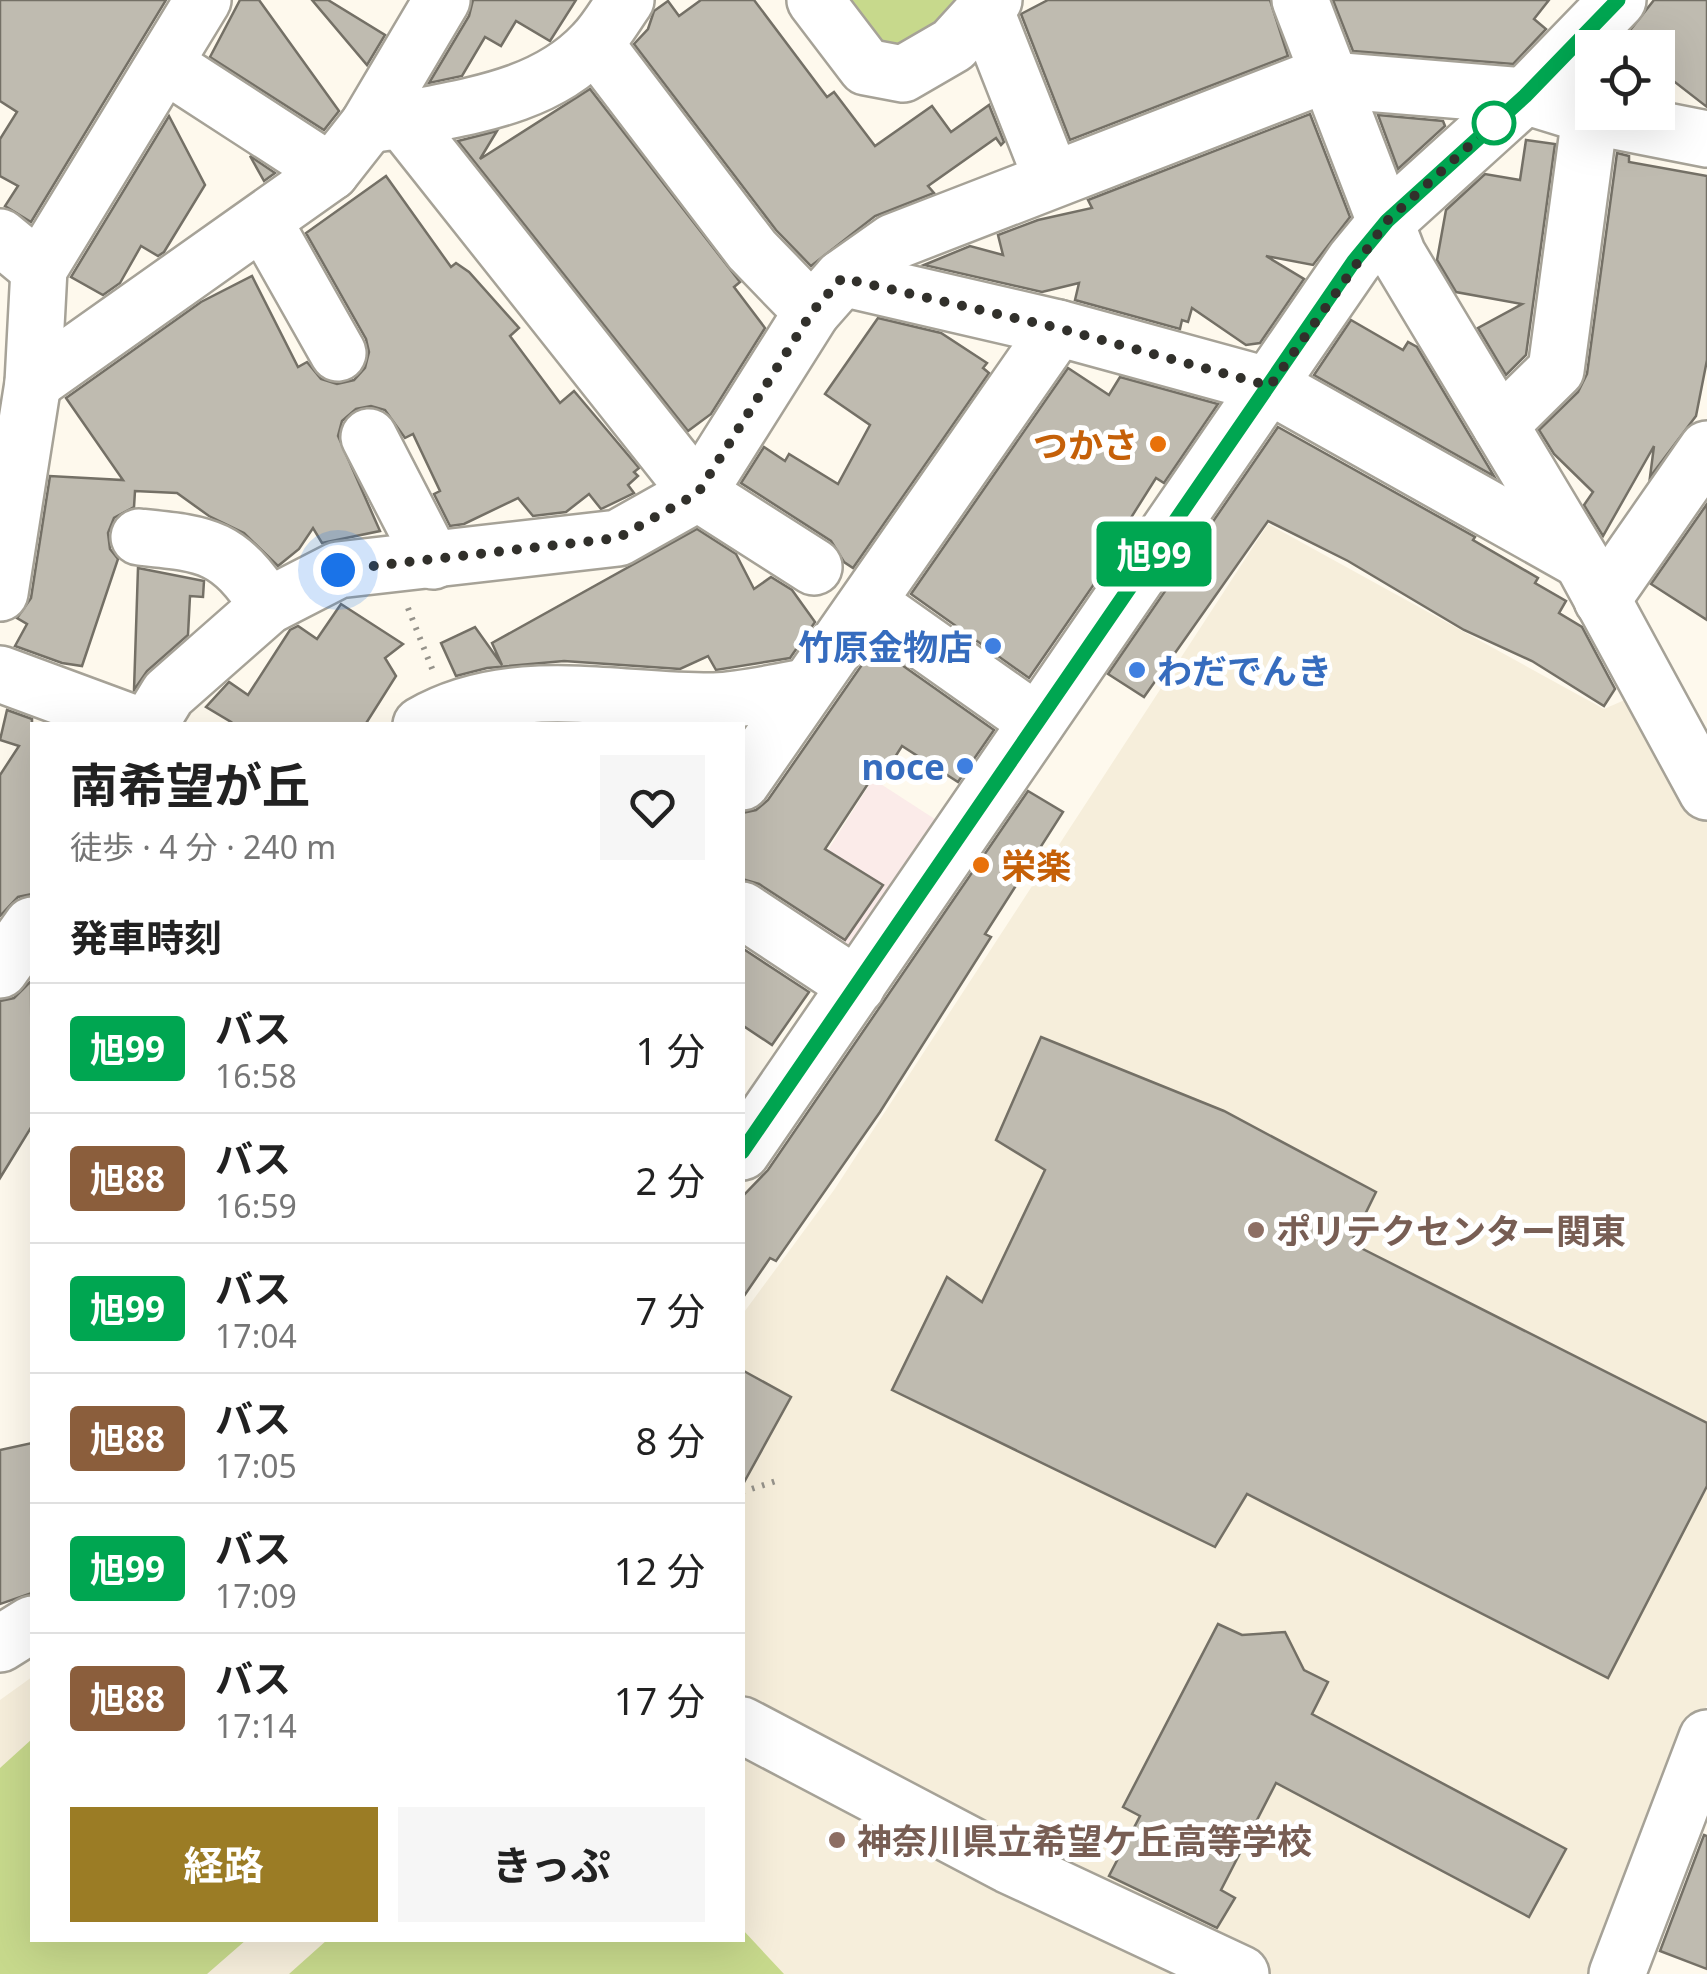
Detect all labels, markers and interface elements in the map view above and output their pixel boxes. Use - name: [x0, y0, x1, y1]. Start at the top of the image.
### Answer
- map controls: [1575, 30, 1675, 130]
- button: locate: [1575, 30, 1675, 130]
- unlabelled marker: [1473, 102, 1515, 144]
- place label: つかさ: [1033, 421, 1138, 468]
- marker: つかさ: [1147, 433, 1169, 455]
- line badge: 旭99: [1096, 522, 1212, 586]
- text: 旭99: [1116, 531, 1192, 578]
- your location: [313, 545, 363, 595]
- place label: 竹原金物店: [798, 623, 973, 670]
- marker: 竹原金物店: [982, 635, 1004, 657]
- place label: わだでんき: [1157, 647, 1332, 694]
- marker: わだでんき: [1126, 659, 1148, 681]
- place label: noce: [861, 743, 945, 790]
- text: 南希望が丘: [70, 752, 310, 817]
- button: heart: [600, 755, 705, 860]
- marker: noce: [954, 755, 976, 777]
- text: 徒歩 · 4 分 · 240 m: [70, 825, 336, 868]
- place label: 栄楽: [1001, 842, 1071, 889]
- marker: 栄楽: [970, 854, 992, 876]
- text: 発車時刻: [70, 911, 222, 963]
- text: バス: [215, 1002, 291, 1054]
- text: 1 分: [635, 1024, 705, 1076]
- text: 旭99: [90, 1025, 165, 1072]
- text: 16:58: [215, 1054, 297, 1097]
- text: バス: [215, 1132, 291, 1184]
- text: 2 分: [635, 1154, 705, 1206]
- text: 旭88: [90, 1155, 165, 1202]
- text: 16:59: [215, 1184, 297, 1227]
- place label: ポリテクセンター関東: [1276, 1207, 1626, 1254]
- marker: ポリテクセンター関東: [1245, 1219, 1267, 1241]
- text: バス: [215, 1262, 291, 1314]
- text: 7 分: [635, 1284, 705, 1336]
- text: 旭99: [90, 1285, 165, 1332]
- text: 17:04: [215, 1314, 297, 1357]
- text: バス: [215, 1392, 291, 1444]
- text: 8 分: [635, 1414, 705, 1466]
- text: 旭88: [90, 1415, 165, 1462]
- text: 17:05: [215, 1444, 297, 1487]
- text: バス: [215, 1522, 291, 1574]
- text: 12 分: [614, 1544, 705, 1596]
- text: 旭99: [90, 1545, 165, 1592]
- text: 17:09: [215, 1574, 297, 1617]
- text: バス: [215, 1652, 291, 1704]
- text: 17 分: [614, 1674, 705, 1726]
- text: 旭88: [90, 1675, 165, 1722]
- text: 17:14: [215, 1704, 297, 1747]
- button: 経路: [70, 1807, 378, 1922]
- button: きっぷ: [398, 1807, 705, 1922]
- place label: 神奈川県立希望ケ丘高等学校: [857, 1817, 1312, 1864]
- marker: 神奈川県立希望ケ丘高等学校: [826, 1829, 848, 1851]

